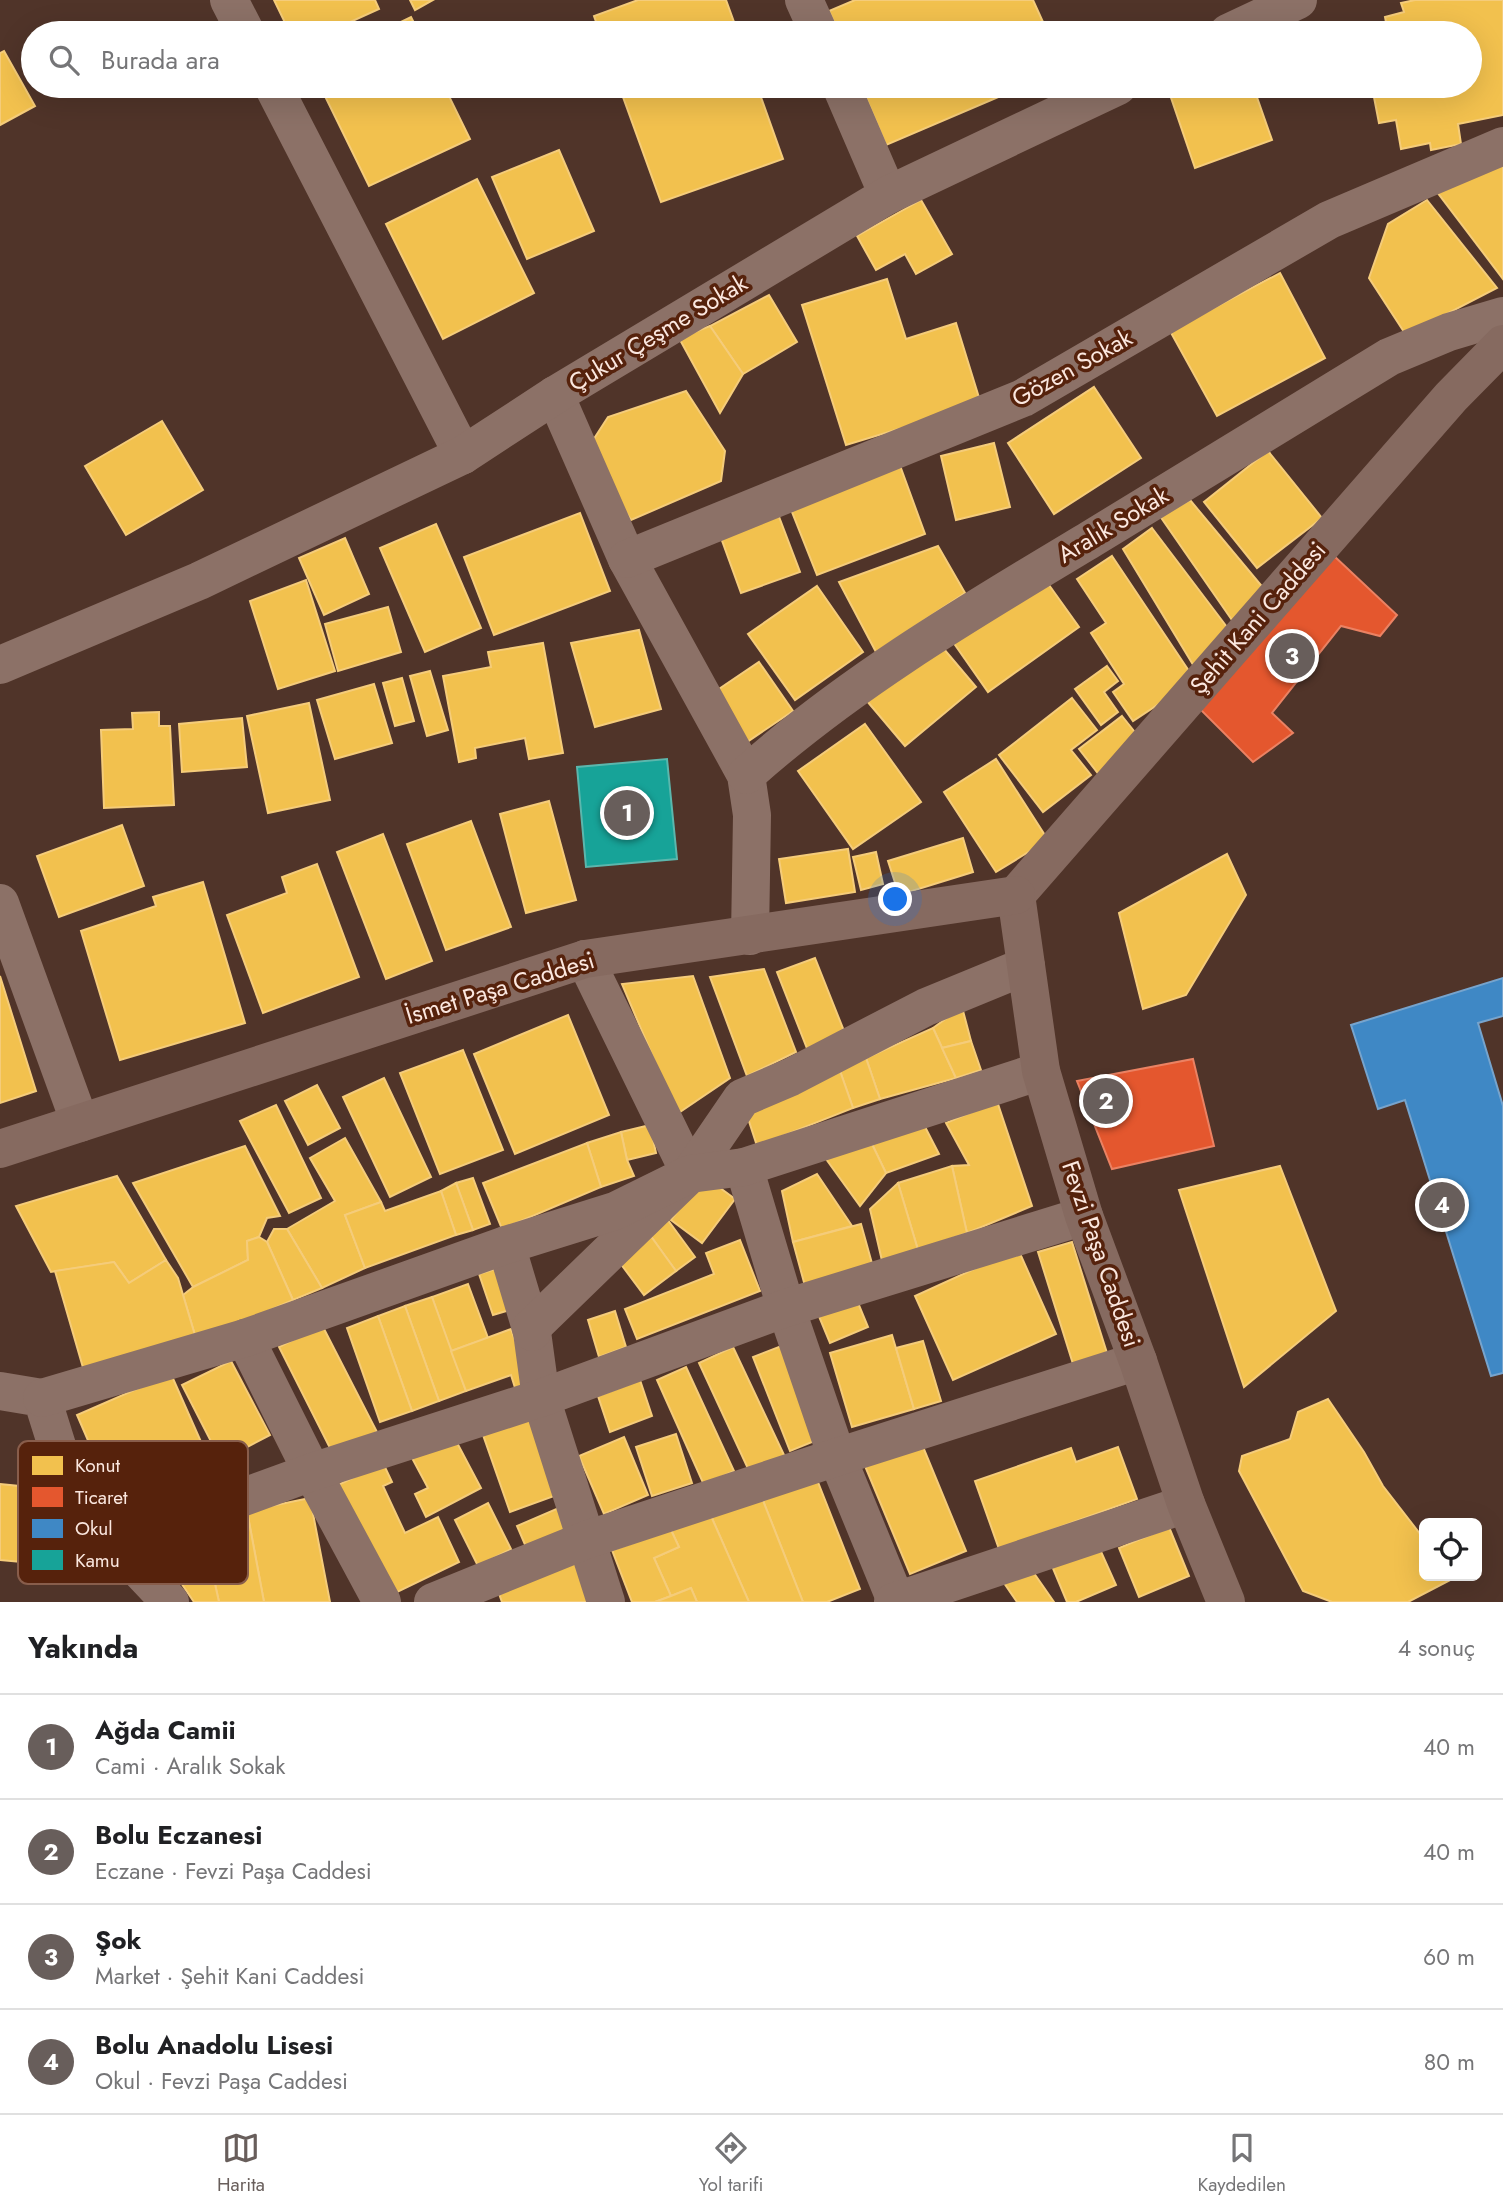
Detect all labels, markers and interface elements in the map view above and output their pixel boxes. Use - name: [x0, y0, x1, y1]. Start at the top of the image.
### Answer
- search box: [21, 21, 1482, 98]
- icon: search: [45, 41, 83, 79]
- text: Burada ara: [101, 41, 220, 79]
- street label: Çukur Çeşme Sokak: [562, 265, 754, 400]
- street label: Gözen Sokak: [1005, 320, 1139, 415]
- street label: Aralık Sokak: [1051, 477, 1175, 572]
- street label: Şehit Kani Caddesi: [1181, 534, 1334, 702]
- pin: 3: [1269, 630, 1315, 682]
- pin: 1: [604, 787, 650, 839]
- your location: [878, 882, 912, 916]
- street label: İsmet Paşa Caddesi: [401, 942, 599, 1033]
- pin: 2: [1083, 1075, 1129, 1127]
- street label: Fevzi Paşa Caddesi: [1053, 1156, 1150, 1352]
- pin: 4: [1419, 1179, 1465, 1231]
- legend: [18, 1441, 248, 1584]
- text: Konut: [75, 1452, 120, 1479]
- text: Ticaret: [75, 1484, 128, 1511]
- text: Okul: [75, 1515, 113, 1542]
- map controls: [1419, 1518, 1482, 1581]
- button: locate: [1419, 1518, 1482, 1581]
- text: Kamu: [75, 1547, 120, 1574]
- text: Yakında: [28, 1626, 139, 1669]
- text: 4 sonuç: [1398, 1631, 1475, 1665]
- text: Ağda Camii: [95, 1711, 236, 1749]
- text: 1: [45, 1730, 57, 1764]
- text: 40 m: [1423, 1730, 1475, 1764]
- text: Cami · Aralık Sokak: [95, 1749, 285, 1783]
- text: Bolu Eczanesi: [95, 1816, 262, 1854]
- text: 2: [43, 1835, 59, 1869]
- text: 40 m: [1423, 1835, 1475, 1869]
- text: Eczane · Fevzi Paşa Caddesi: [95, 1854, 372, 1888]
- text: Şok: [95, 1921, 142, 1959]
- text: 3: [44, 1940, 58, 1974]
- text: 60 m: [1423, 1940, 1475, 1974]
- text: Market · Şehit Kani Caddesi: [95, 1959, 365, 1993]
- text: Bolu Anadolu Lisesi: [95, 2026, 333, 2064]
- text: 4: [43, 2045, 59, 2079]
- text: 80 m: [1424, 2045, 1475, 2079]
- text: Okul · Fevzi Paşa Caddesi: [95, 2064, 348, 2098]
- tab: Harita: [217, 2129, 265, 2198]
- tab: Yol tarifi: [699, 2129, 763, 2198]
- tab: Kaydedilen: [1197, 2129, 1286, 2198]

